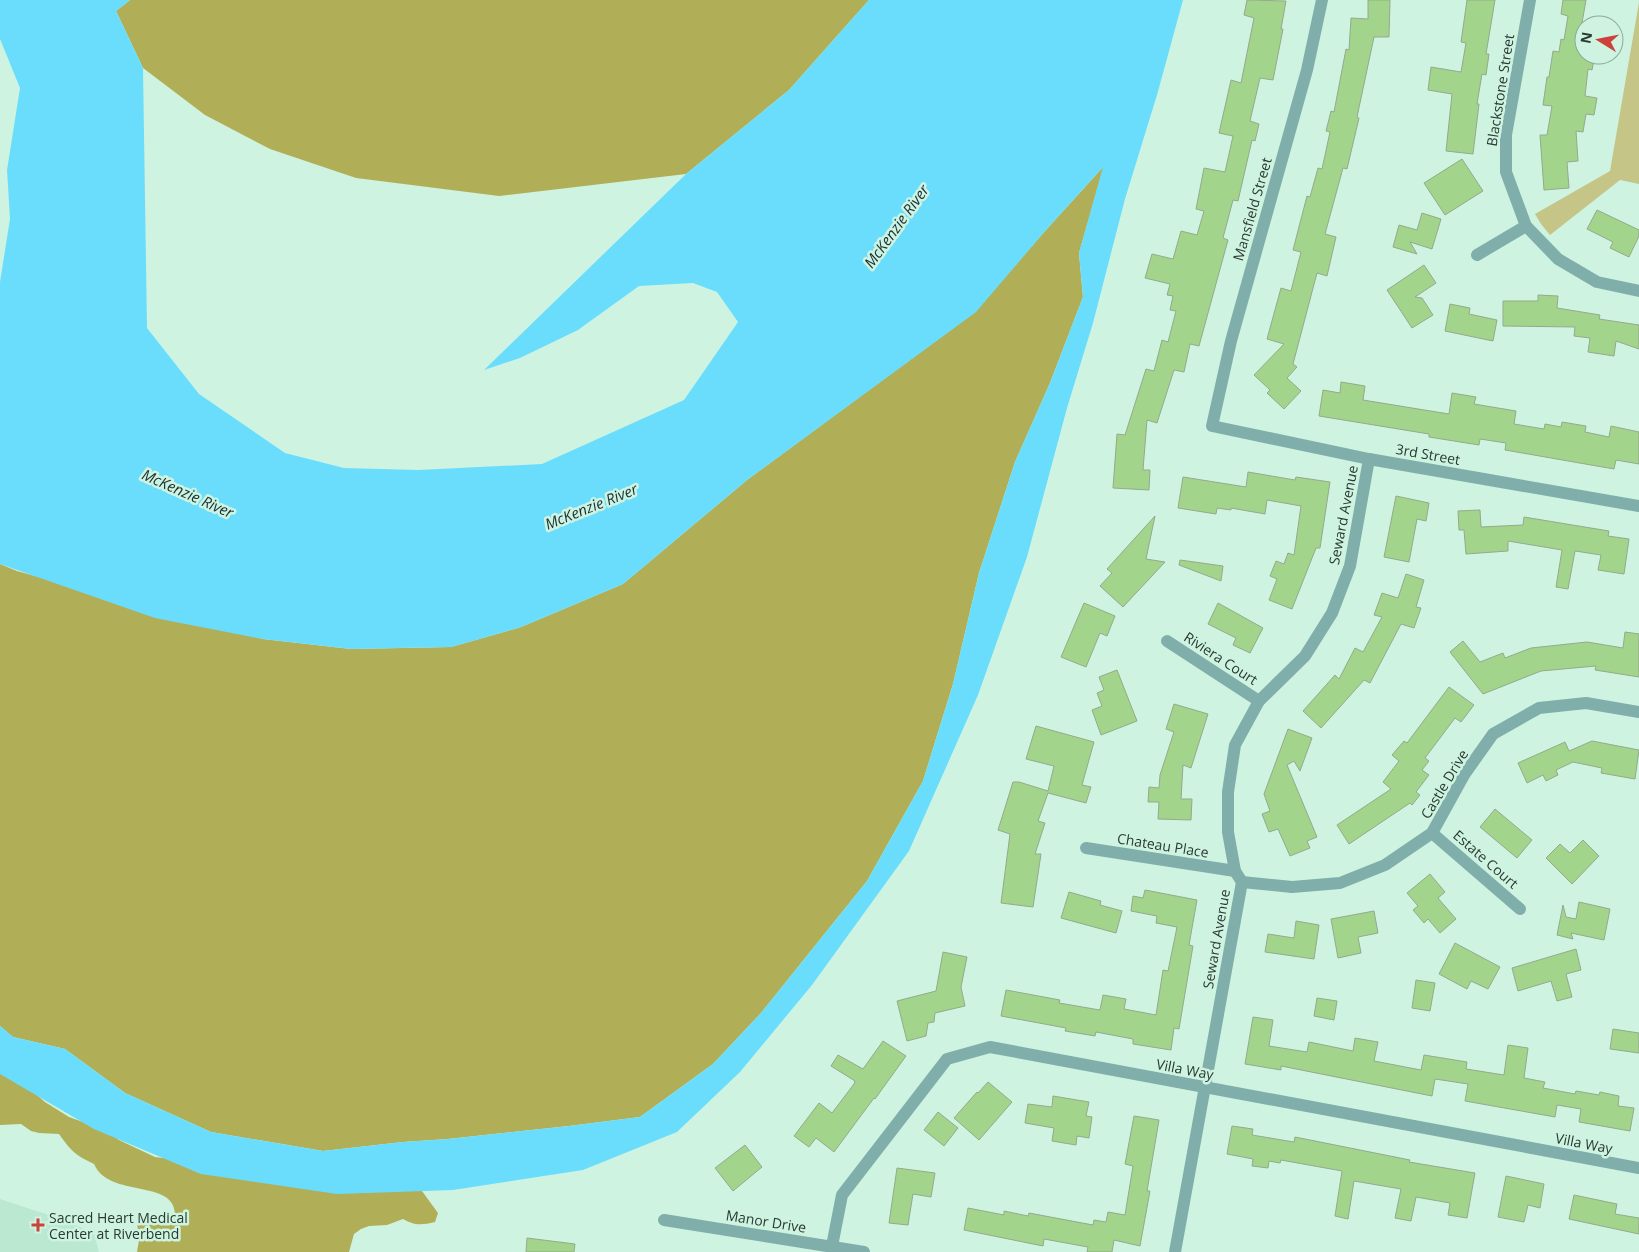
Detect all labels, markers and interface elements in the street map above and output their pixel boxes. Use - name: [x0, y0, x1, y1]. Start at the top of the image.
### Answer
- north arrow: [1574, 15, 1624, 65]
- text: N: [1575, 30, 1596, 45]
- street label: Blackstone Street: [1482, 32, 1518, 148]
- street label: Mansfield Street: [1228, 155, 1276, 263]
- water label: McKenzie River: [859, 179, 934, 272]
- street label: 3rd Street: [1394, 439, 1462, 469]
- water label: McKenzie River: [139, 464, 238, 523]
- street label: Seward Avenue: [1324, 464, 1362, 566]
- water label: McKenzie River: [542, 478, 641, 534]
- street label: Riviera Court: [1180, 627, 1262, 689]
- street label: Castle Drive: [1416, 746, 1472, 822]
- street label: Estate Court: [1449, 826, 1523, 892]
- street label: Chateau Place: [1116, 828, 1210, 862]
- street label: Seward Avenue: [1198, 888, 1234, 990]
- street label: Villa Way: [1155, 1054, 1216, 1084]
- street label: Villa Way: [1554, 1128, 1615, 1158]
- street label: Manor Drive: [725, 1205, 808, 1237]
- place label: Sacred Heart Medical Center at Riverbend: [49, 1208, 188, 1243]
- marker: Sacred Heart Medical Center at Riverbend: [31, 1218, 45, 1232]

